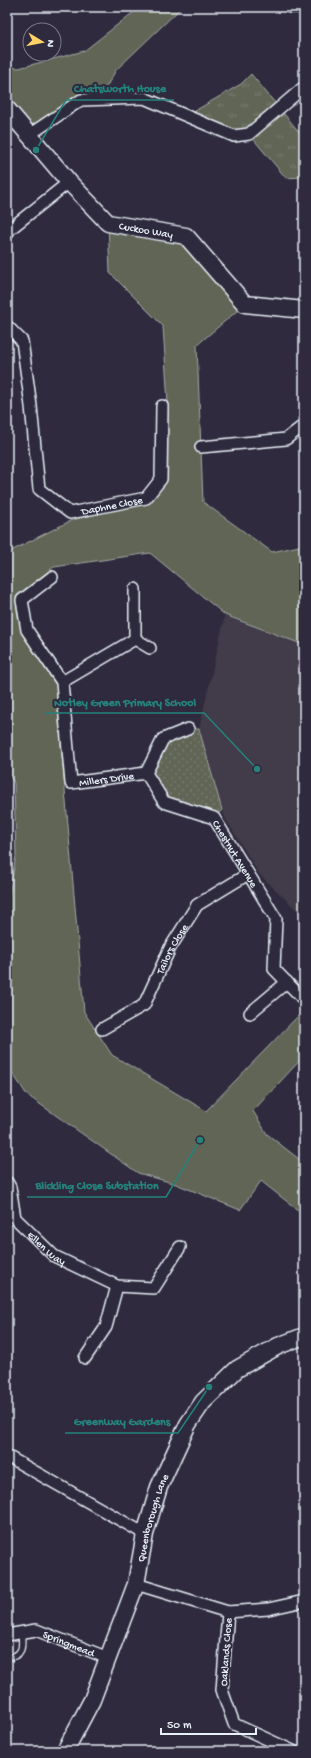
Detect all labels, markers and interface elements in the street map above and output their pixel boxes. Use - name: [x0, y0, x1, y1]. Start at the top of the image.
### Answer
- north arrow: [22, 22, 62, 62]
- text: N: [43, 39, 56, 48]
- callout: Chatsworth House: [66, 76, 174, 100]
- text: Chatsworth House: [73, 83, 167, 97]
- street label: Cuckoo Way: [118, 221, 174, 242]
- street label: Daphne Close: [80, 495, 144, 519]
- callout: Notley Green Primary School: [46, 689, 204, 713]
- text: Notley Green Primary School: [54, 697, 196, 711]
- street label: Millers Drive: [79, 771, 135, 790]
- street label: Chestnut Avenue: [209, 818, 259, 890]
- street label: Tailors Close: [154, 922, 192, 977]
- callout: Blickling Close Substation: [27, 1173, 166, 1197]
- text: Blickling Close Substation: [34, 1180, 159, 1194]
- street label: Ellen Way: [24, 1230, 67, 1269]
- callout: Greenway Gardens: [65, 1409, 178, 1433]
- text: Greenway Gardens: [74, 1416, 171, 1430]
- street label: Queenborough Lane: [136, 1472, 172, 1563]
- street label: Oaklands Close: [219, 1617, 235, 1687]
- street label: Springmead: [41, 1629, 97, 1661]
- scale bar: [161, 1710, 256, 1736]
- text: 50 m: [167, 1719, 192, 1733]

